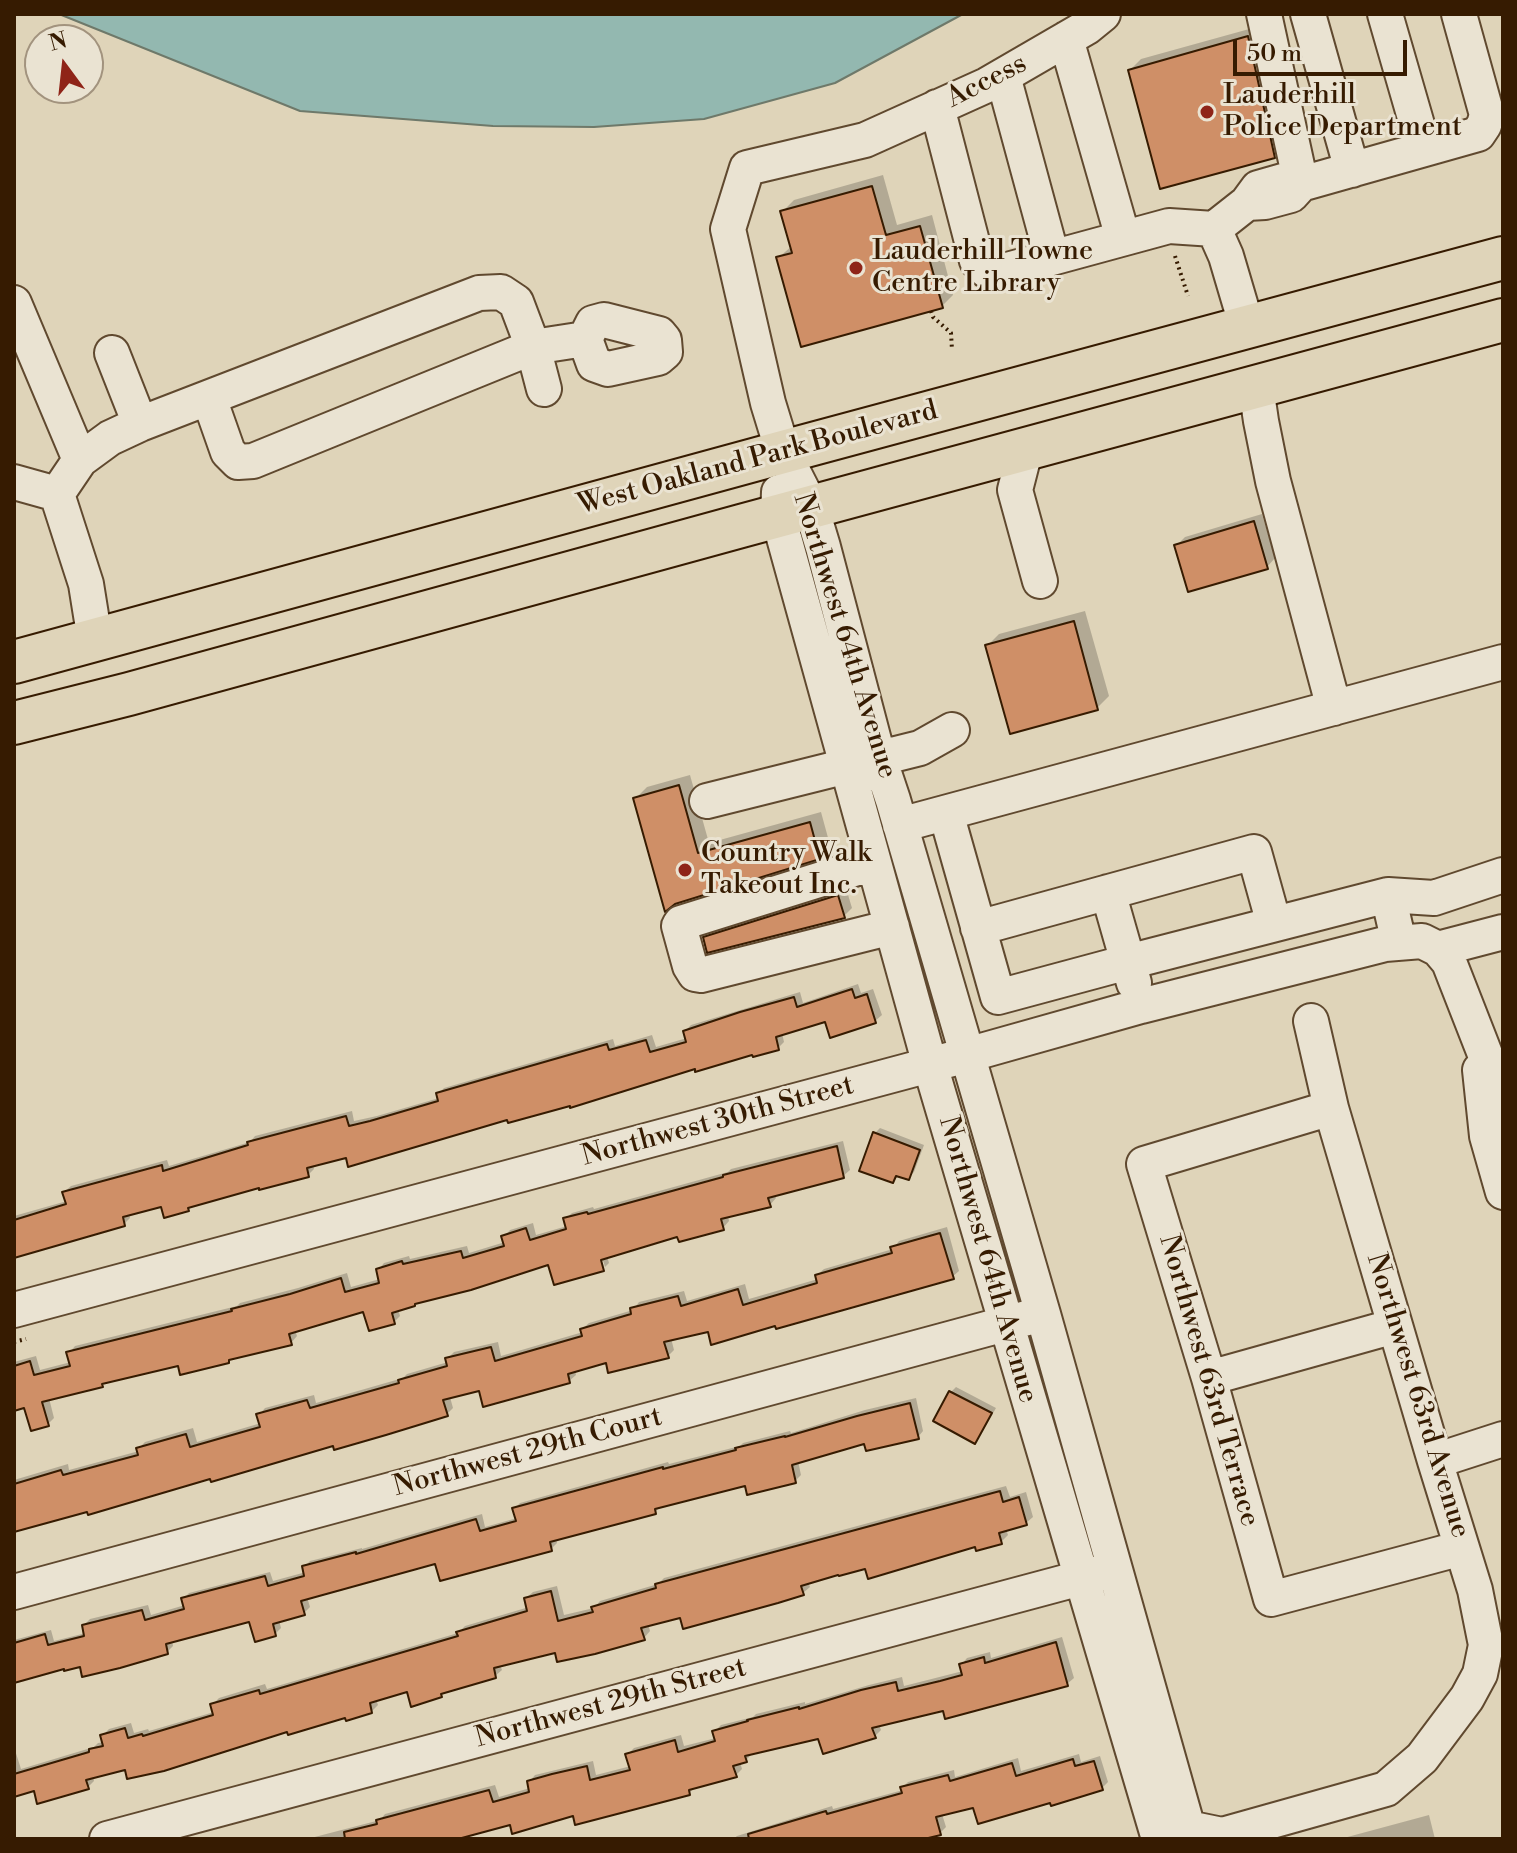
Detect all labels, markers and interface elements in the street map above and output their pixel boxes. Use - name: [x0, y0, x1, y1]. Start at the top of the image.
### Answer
- north arrow: [24, 24, 104, 104]
- scale bar: [1237, 24, 1411, 74]
- text: N: [46, 27, 70, 58]
- text: 50 m: [1247, 39, 1302, 69]
- street label: Access: [941, 48, 1033, 116]
- place label: Lauderhill Police Department: [1223, 79, 1462, 145]
- marker: Lauderhill Police Department: [1198, 103, 1216, 121]
- place label: Lauderhill Towne Centre Library: [872, 235, 1093, 301]
- marker: Lauderhill Towne Centre Library: [847, 259, 865, 277]
- street label: West Oakland Park Boulevard: [575, 395, 941, 523]
- street label: Northwest 64th Avenue: [785, 489, 903, 783]
- place label: Country Walk Takeout Inc.: [701, 837, 872, 903]
- marker: Country Walk Takeout Inc.: [676, 861, 694, 879]
- street label: Northwest 30th Street: [578, 1070, 858, 1174]
- street label: Northwest 64th Avenue: [930, 1113, 1044, 1407]
- street label: Northwest 63rd Terrace: [1150, 1231, 1266, 1531]
- street label: Northwest 63rd Avenue: [1358, 1250, 1476, 1542]
- street label: Northwest 29th Court: [390, 1401, 666, 1505]
- street label: Northwest 29th Street: [472, 1652, 750, 1756]

